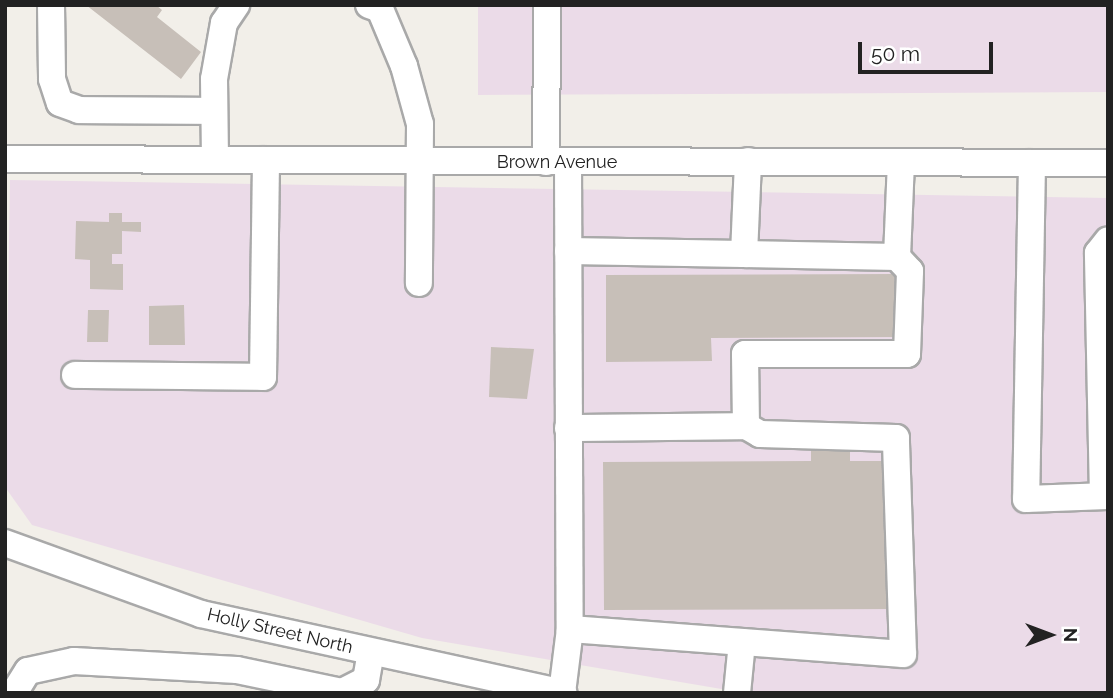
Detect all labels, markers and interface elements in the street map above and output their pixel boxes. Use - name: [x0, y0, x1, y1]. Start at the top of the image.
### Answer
- scale bar: [861, 28, 996, 72]
- text: 50 m: [871, 41, 920, 66]
- street label: Brown Avenue: [496, 151, 618, 173]
- north arrow: [1015, 600, 1085, 670]
- street label: Holly Street North: [205, 604, 355, 658]
- text: N: [1060, 628, 1082, 642]

